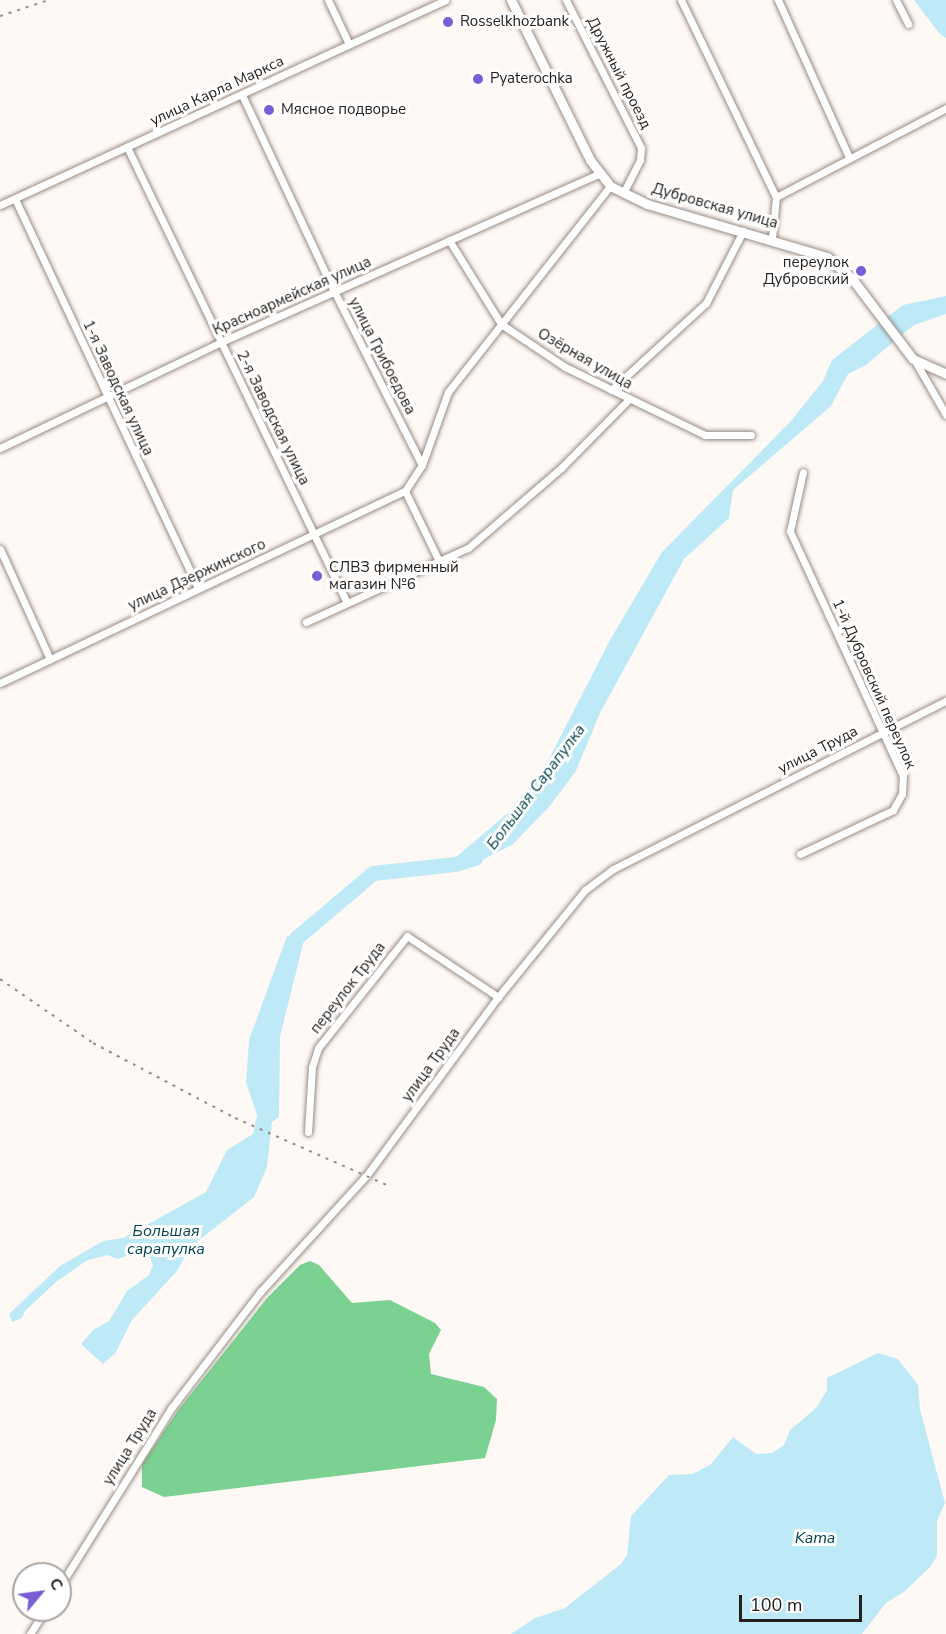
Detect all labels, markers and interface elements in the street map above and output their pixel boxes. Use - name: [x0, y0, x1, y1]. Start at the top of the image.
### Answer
- place label: Rosselkhozbank: [460, 13, 569, 31]
- street label: Дружный проезд: [583, 14, 655, 132]
- marker: Rosselkhozbank: [441, 15, 455, 29]
- street label: улица Карла Маркса: [147, 52, 287, 130]
- place label: Pyaterochka: [490, 70, 573, 88]
- marker: Pyaterochka: [471, 72, 485, 86]
- place label: Мясное подворье: [281, 101, 406, 119]
- marker: Мясное подворье: [262, 103, 276, 117]
- street label: Дубровская улица: [650, 179, 780, 233]
- street label: Красноармейская улица: [210, 253, 374, 339]
- place label: переулок Дубровский: [763, 253, 849, 288]
- marker: переулок Дубровский: [854, 264, 868, 278]
- street label: улица Грибоедова: [345, 294, 419, 418]
- street label: 1-я Заводская улица: [79, 317, 157, 459]
- street label: Озёрная улица: [534, 325, 636, 393]
- street label: 2-я Заводская улица: [233, 348, 313, 488]
- street label: улица Дзержинского: [125, 535, 269, 615]
- place label: СЛВЗ фирменный магазин №6: [329, 558, 459, 593]
- marker: СЛВЗ фирменный магазин №6: [310, 569, 324, 583]
- street label: 1-й Дубровский переулок: [828, 596, 920, 772]
- water label: Большая Сарапулка: [483, 720, 589, 854]
- street label: улица Труда: [775, 722, 861, 778]
- street label: переулок Труда: [307, 939, 389, 1037]
- street label: улица Труда: [398, 1025, 464, 1105]
- water label: Большая сарапулка: [127, 1221, 205, 1259]
- street label: улица Труда: [99, 1405, 161, 1489]
- water label: Kama: [795, 1528, 835, 1548]
- north arrow: [12, 1562, 72, 1622]
- text: С: [44, 1574, 68, 1594]
- scale bar: [742, 1583, 865, 1621]
- text: 100 m: [750, 1593, 802, 1617]

